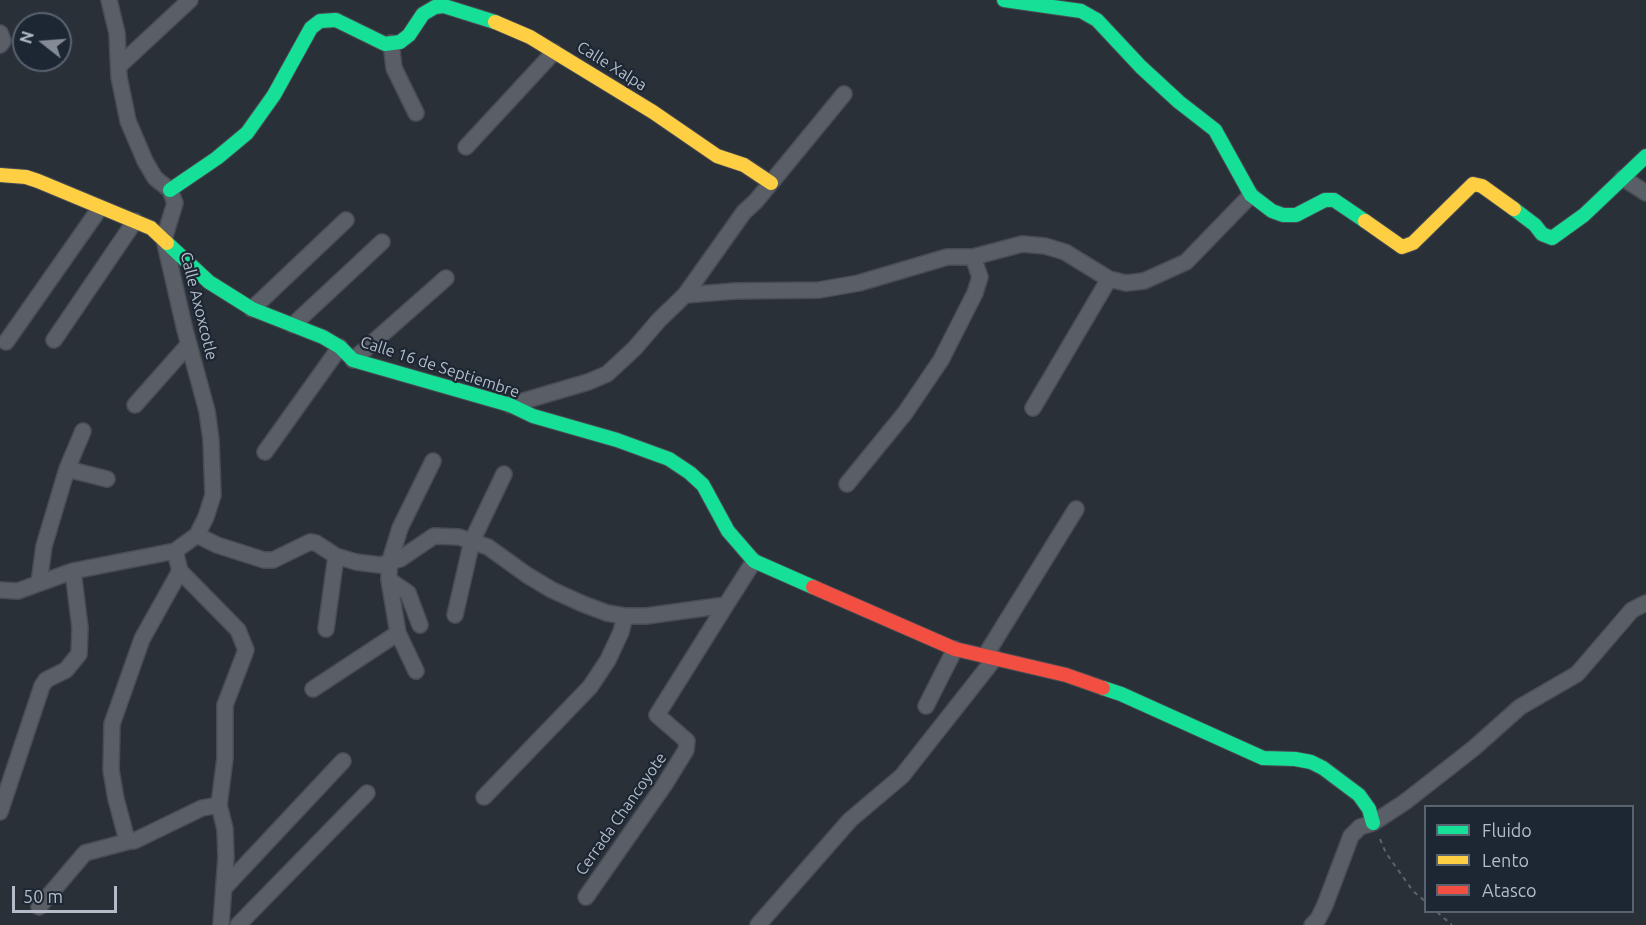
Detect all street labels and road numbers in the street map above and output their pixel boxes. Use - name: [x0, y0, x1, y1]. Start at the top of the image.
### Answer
- street label: Calle Xalpa: [574, 37, 650, 95]
- street label: Calle Axoxcotle: [176, 250, 222, 362]
- street label: Calle 16 de Septiembre: [358, 332, 522, 402]
- street label: Cerrada Chancoyote: [571, 749, 671, 879]

